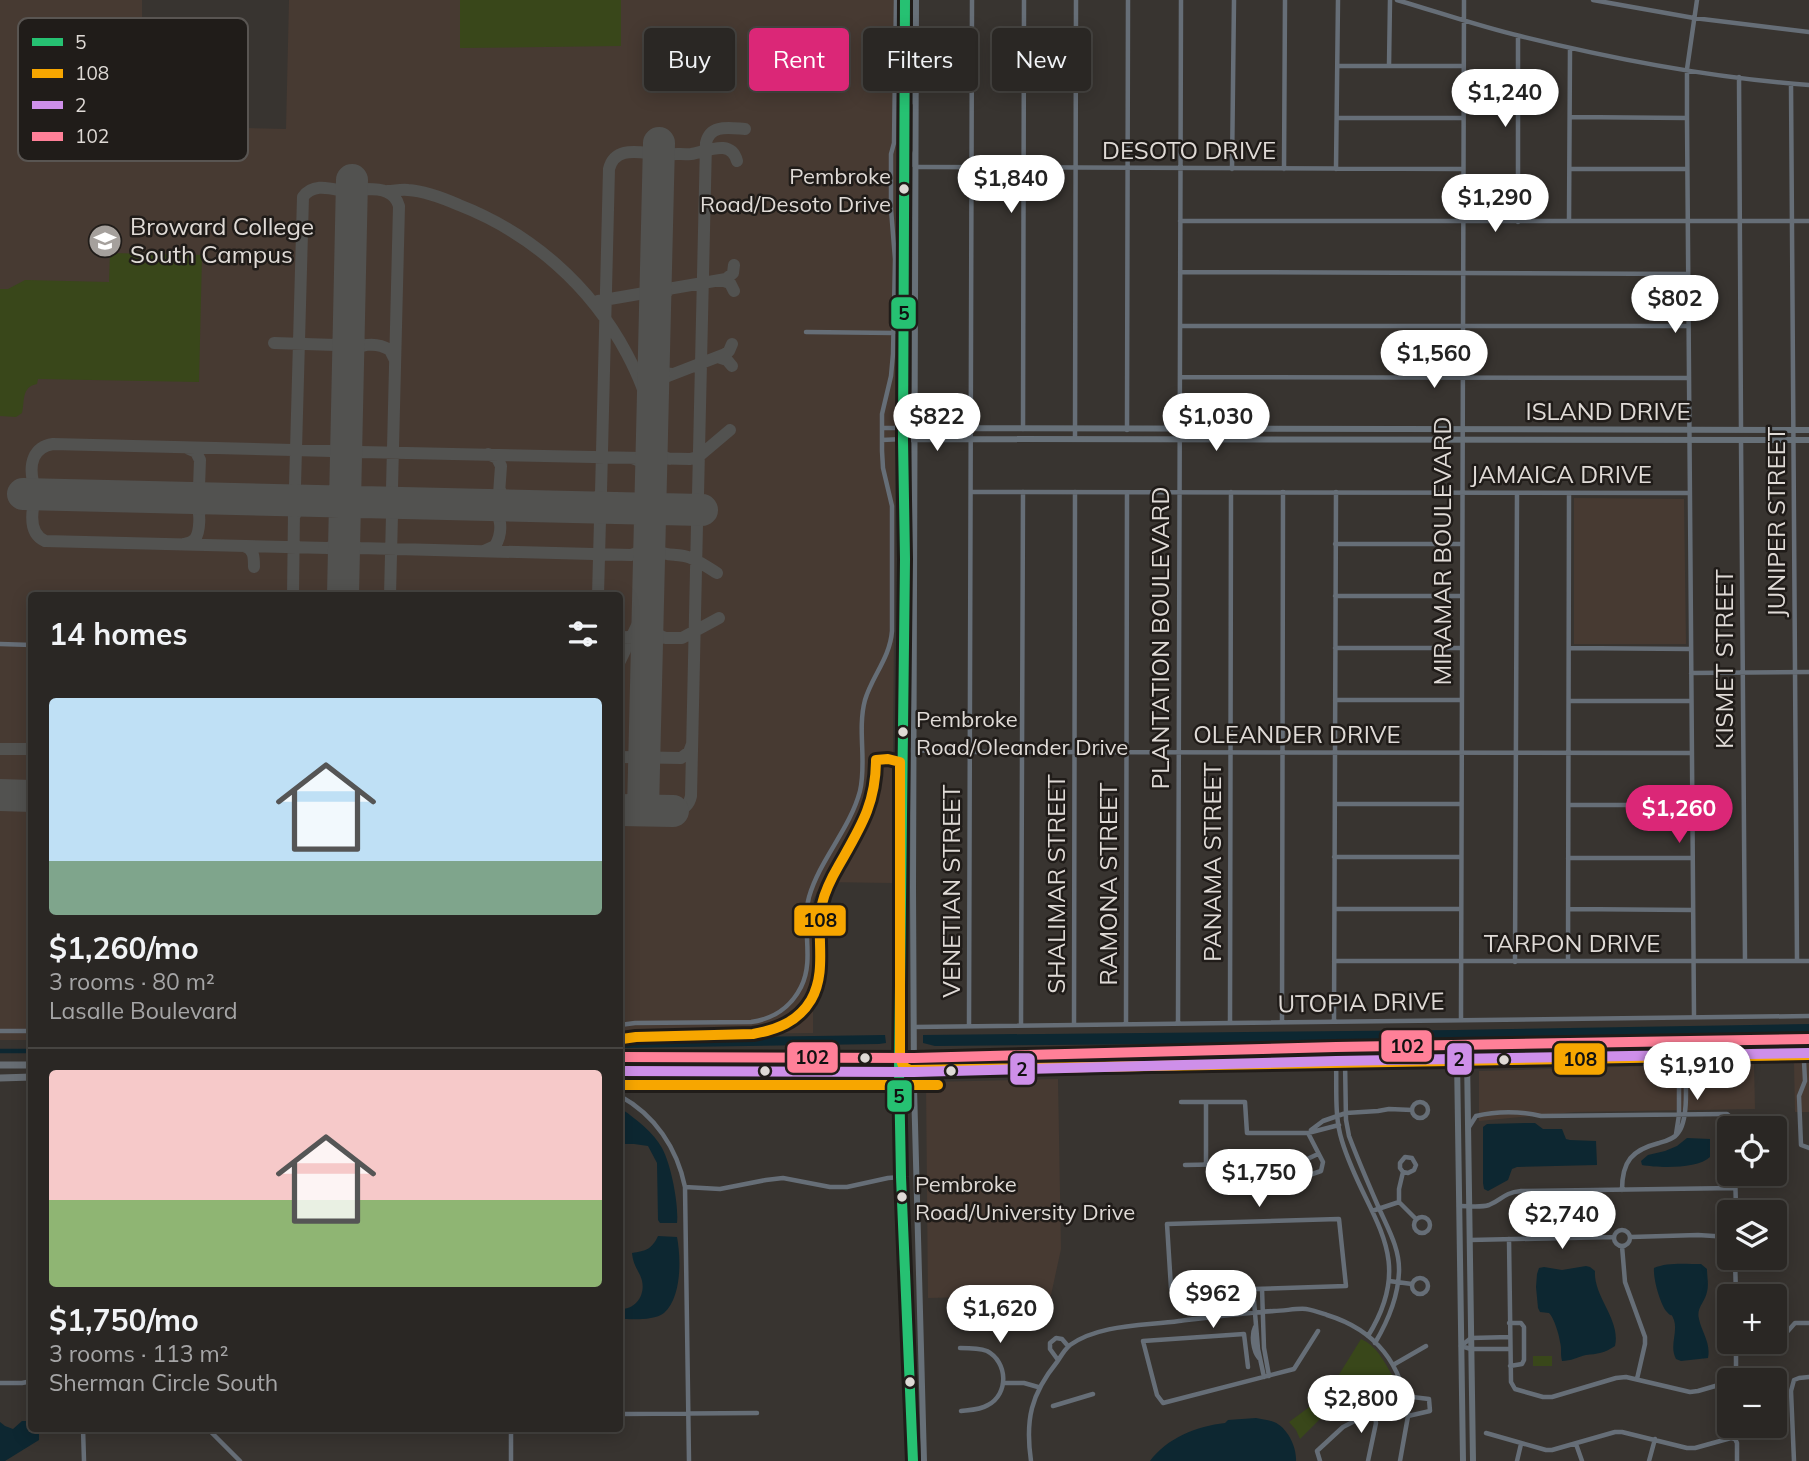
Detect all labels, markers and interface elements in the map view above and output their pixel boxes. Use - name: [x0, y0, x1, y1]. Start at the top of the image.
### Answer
- legend: [18, 18, 248, 161]
- chip: Buy: [644, 28, 735, 91]
- chip: Rent: [749, 28, 849, 91]
- chip: Filters: [863, 28, 978, 91]
- chip: New: [992, 28, 1091, 91]
- text: 5: [75, 30, 86, 54]
- text: 108: [75, 61, 109, 85]
- pin: $1,240: [1448, 69, 1562, 129]
- text: $1,240: [1468, 77, 1542, 106]
- text: 2: [75, 93, 86, 117]
- text: 102: [75, 124, 109, 148]
- street label: DESOTO DRIVE: [1102, 135, 1276, 165]
- pin: $1,840: [954, 156, 1068, 215]
- place label: Pembroke Road/Desoto Drive: [700, 162, 891, 218]
- text: $1,840: [974, 163, 1048, 192]
- pin: $1,290: [1438, 174, 1552, 234]
- marker: Pembroke Road/Desoto Drive: [897, 182, 911, 196]
- text: $1,290: [1458, 182, 1532, 211]
- place label: Broward College South Campus: [130, 211, 314, 269]
- school or university icon: Broward College South Campus: [86, 222, 124, 260]
- pin: $802: [1634, 276, 1716, 335]
- text: $802: [1647, 283, 1703, 312]
- line badge: 5: [890, 296, 917, 330]
- text: 5: [898, 301, 910, 325]
- pin: $1,560: [1377, 330, 1491, 390]
- text: $1,560: [1397, 338, 1471, 367]
- pin: $822: [896, 393, 978, 453]
- pin: $1,030: [1159, 393, 1273, 453]
- street label: ISLAND DRIVE: [1525, 396, 1691, 426]
- text: $822: [909, 401, 965, 430]
- text: $1,030: [1179, 401, 1253, 430]
- street label: MIRAMAR BOULEVARD: [1427, 417, 1457, 685]
- street label: JUNIPER STREET: [1761, 426, 1791, 617]
- street label: JAMAICA DRIVE: [1470, 459, 1652, 489]
- street label: PLANTATION BOULEVARD: [1145, 487, 1175, 789]
- street label: KISMET STREET: [1709, 569, 1739, 749]
- text: 14 homes: [49, 615, 188, 653]
- icon: filters: [564, 615, 602, 653]
- place label: Pembroke Road/Oleander Drive: [916, 705, 1128, 761]
- street label: OLEANDER DRIVE: [1193, 719, 1401, 749]
- marker: Pembroke Road/Oleander Drive: [896, 725, 910, 739]
- icon: home: [263, 744, 389, 870]
- street label: PANAMA STREET: [1197, 762, 1227, 962]
- street label: SHALIMAR STREET: [1041, 774, 1071, 994]
- street label: RAMONA STREET: [1093, 782, 1123, 986]
- street label: VENETIAN STREET: [936, 784, 966, 998]
- pin: $1,260: [1622, 786, 1736, 845]
- text: $1,260: [1642, 793, 1716, 822]
- line badge: 108: [793, 904, 847, 937]
- text: 108: [803, 908, 837, 932]
- street label: TARPON DRIVE: [1484, 928, 1660, 958]
- text: $1,260/mo: [49, 929, 199, 967]
- text: 3 rooms · 80 m²: [49, 967, 215, 996]
- street label: UTOPIA DRIVE: [1277, 986, 1445, 1018]
- text: Lasalle Boulevard: [49, 996, 238, 1025]
- line badge: 102: [1380, 1029, 1433, 1063]
- text: 102: [1390, 1034, 1424, 1058]
- line badge: 102: [786, 1041, 839, 1074]
- line badge: 2: [1446, 1042, 1473, 1076]
- line badge: 108: [1553, 1042, 1606, 1076]
- pin: $1,910: [1640, 1042, 1754, 1102]
- text: 102: [795, 1045, 829, 1069]
- text: 2: [1453, 1047, 1465, 1071]
- text: 108: [1563, 1047, 1597, 1071]
- text: $1,910: [1660, 1050, 1734, 1079]
- unlabelled marker: [858, 1051, 872, 1065]
- line badge: 2: [1009, 1052, 1036, 1086]
- unlabelled marker: [1497, 1053, 1511, 1067]
- text: 2: [1016, 1057, 1028, 1081]
- unlabelled marker: [758, 1064, 772, 1078]
- unlabelled marker: [944, 1064, 958, 1078]
- line badge: 5: [886, 1079, 913, 1113]
- text: 5: [893, 1084, 905, 1108]
- icon: home: [263, 1116, 389, 1242]
- map controls: [1717, 1116, 1787, 1438]
- button: locate: [1717, 1116, 1787, 1186]
- pin: $1,750: [1202, 1150, 1316, 1209]
- text: $1,750: [1222, 1157, 1296, 1186]
- place label: Pembroke Road/University Drive: [915, 1170, 1135, 1226]
- marker: Pembroke Road/University Drive: [895, 1190, 909, 1204]
- pin: $2,740: [1505, 1192, 1619, 1251]
- text: $2,740: [1525, 1199, 1599, 1228]
- button: layers: [1717, 1200, 1787, 1270]
- pin: $962: [1172, 1270, 1254, 1330]
- text: $962: [1185, 1278, 1241, 1307]
- button: +: [1717, 1284, 1787, 1354]
- pin: $1,620: [943, 1286, 1057, 1345]
- text: $1,620: [963, 1293, 1037, 1322]
- text: $1,750/mo: [49, 1301, 199, 1339]
- text: 3 rooms · 113 m²: [49, 1339, 229, 1368]
- text: Sherman Circle South: [49, 1368, 278, 1397]
- button: −: [1717, 1368, 1787, 1438]
- unlabelled marker: [903, 1375, 917, 1389]
- pin: $2,800: [1304, 1376, 1418, 1435]
- text: $2,800: [1324, 1383, 1398, 1412]

